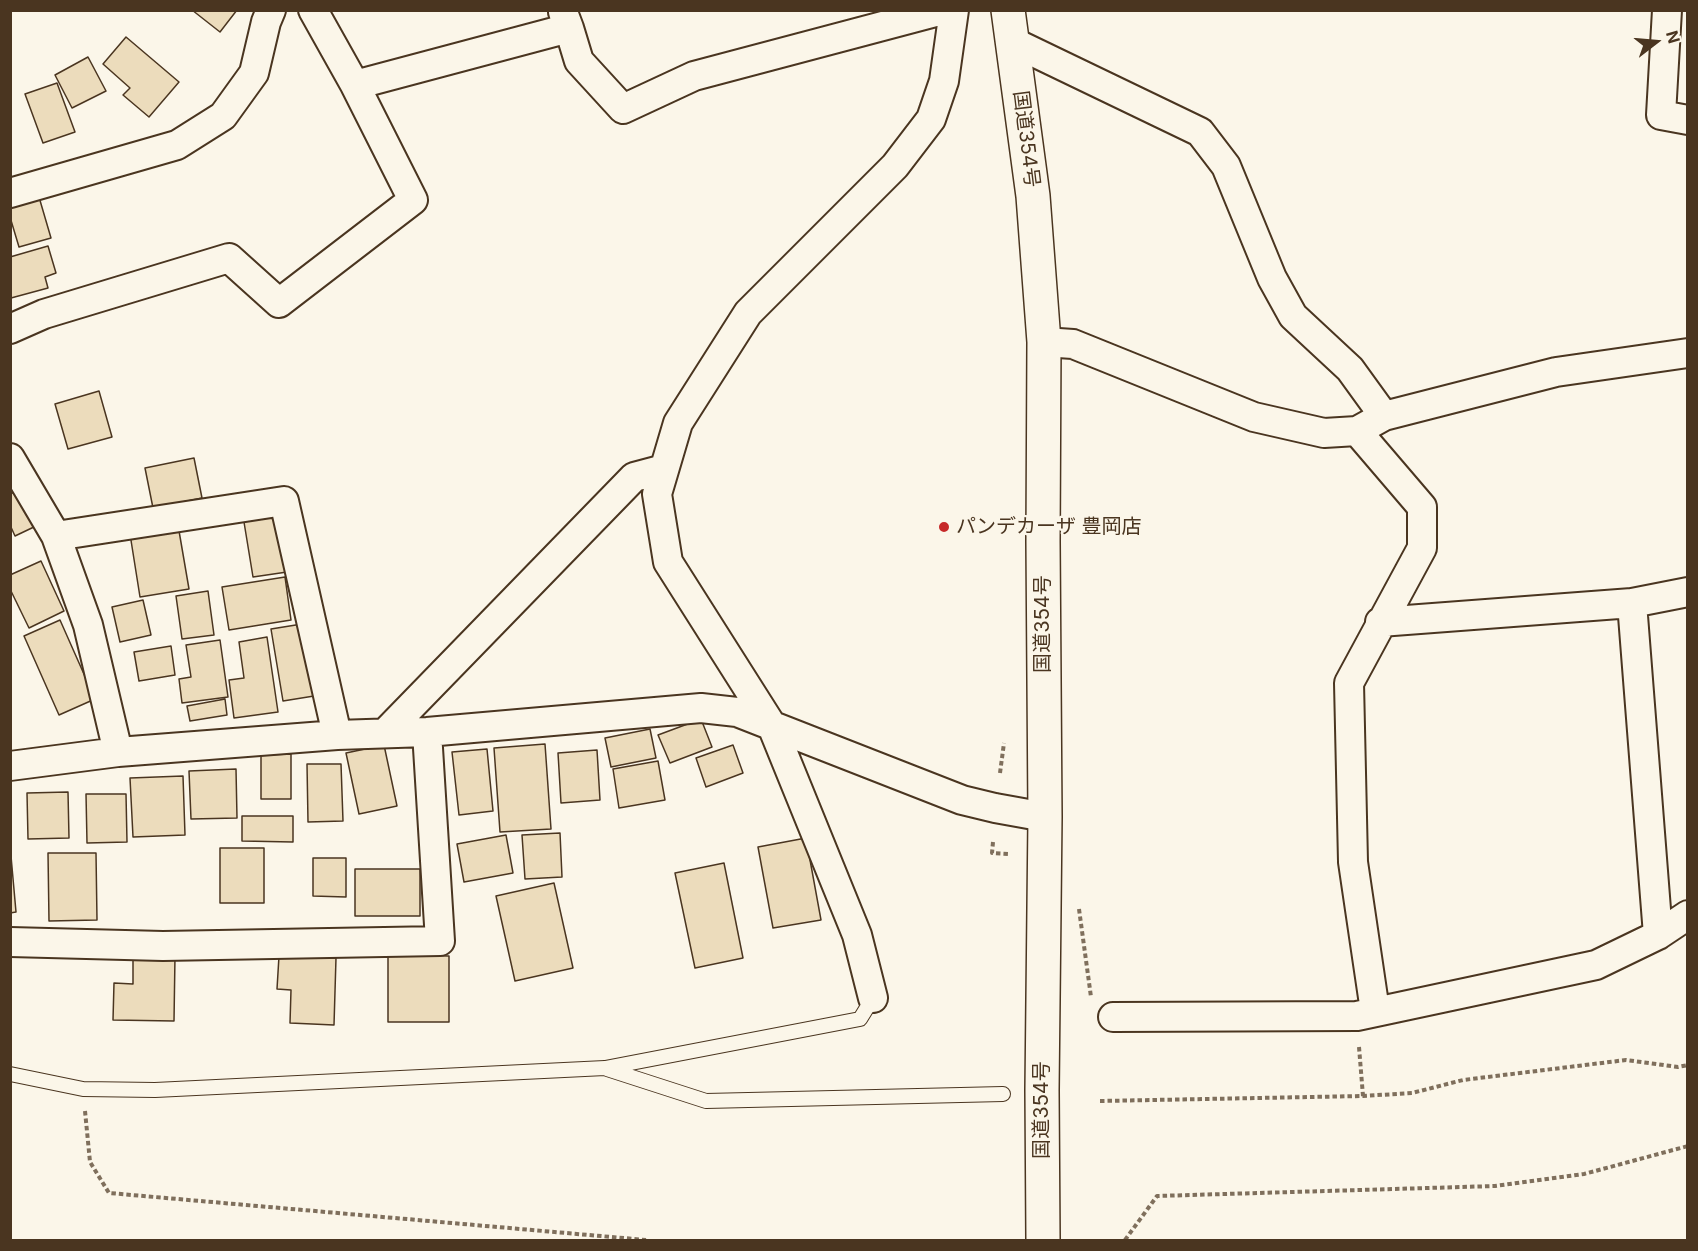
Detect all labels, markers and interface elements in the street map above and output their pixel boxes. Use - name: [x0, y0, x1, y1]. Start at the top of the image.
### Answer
- north arrow: [1626, 12, 1686, 72]
- text: N: [1662, 28, 1685, 46]
- street label: 国道354号: [1008, 89, 1044, 189]
- place label: パンデカーザ 豊岡店: [956, 515, 1142, 539]
- marker: パンデカーザ 豊岡店: [937, 520, 951, 534]
- street label: 国道354号: [1031, 575, 1055, 673]
- street label: 国道354号: [1030, 1061, 1054, 1159]

